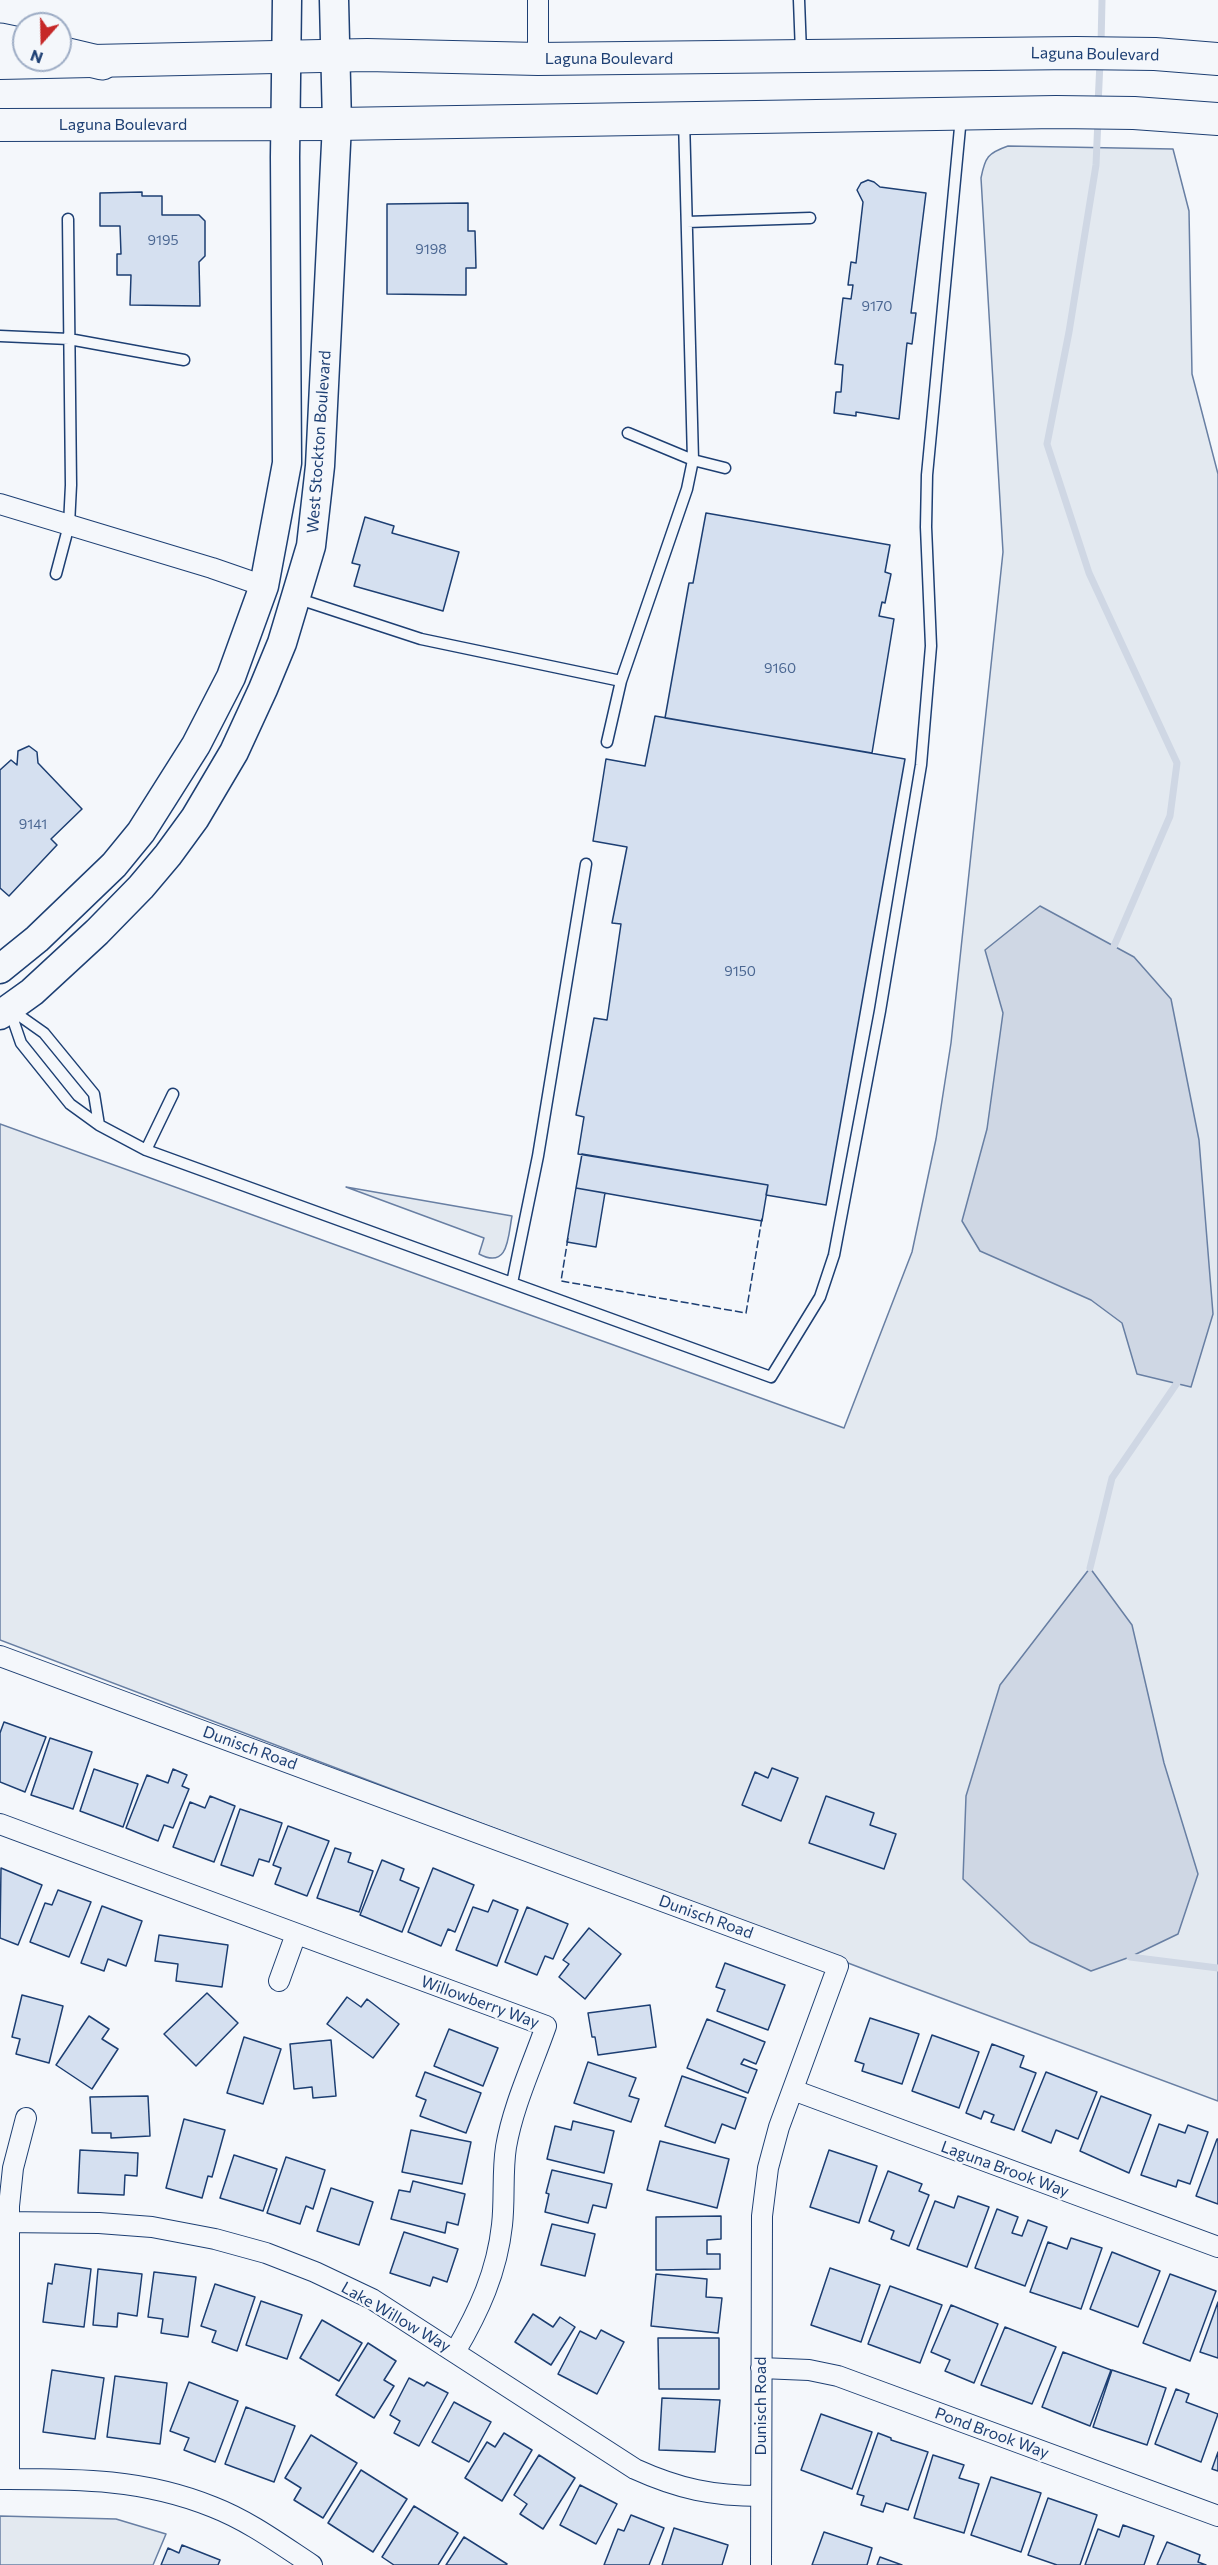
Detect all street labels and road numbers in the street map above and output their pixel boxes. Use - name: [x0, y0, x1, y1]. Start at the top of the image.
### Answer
- street label: Laguna Boulevard: [1031, 43, 1159, 65]
- street label: Laguna Boulevard: [545, 49, 673, 69]
- street label: Laguna Boulevard: [59, 115, 187, 135]
- street label: West Stockton Boulevard: [303, 350, 335, 534]
- street label: Dunisch Road: [200, 1722, 300, 1774]
- street label: Dunisch Road: [656, 1891, 756, 1943]
- street label: Willowberry Way: [418, 1972, 542, 2032]
- street label: Laguna Brook Way: [938, 2137, 1072, 2201]
- street label: Lake Willow Way: [338, 2278, 454, 2356]
- street label: Dunisch Road: [751, 2357, 771, 2455]
- street label: Pond Brook Way: [932, 2403, 1052, 2463]

